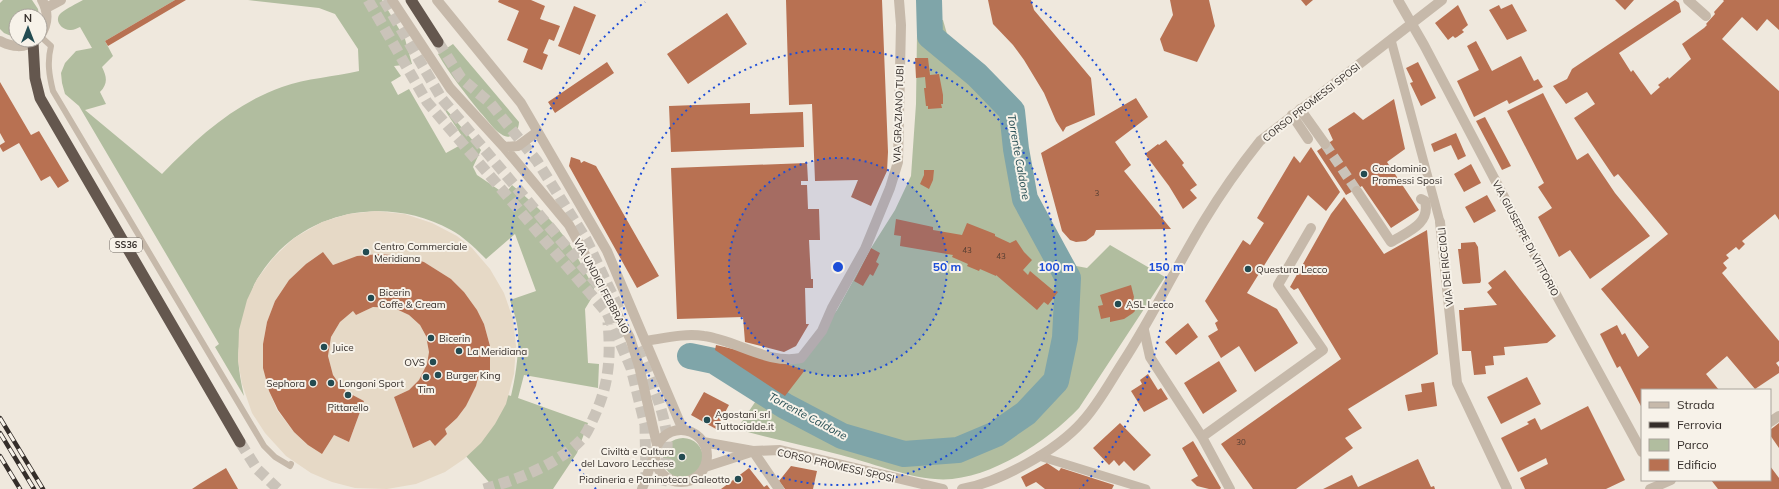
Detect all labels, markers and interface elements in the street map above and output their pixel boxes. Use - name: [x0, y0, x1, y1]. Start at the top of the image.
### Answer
- north arrow: [8, 8, 48, 48]
- text: N: [24, 11, 32, 25]
- street label: CORSO PROMESSI SPOSI: [1260, 60, 1363, 145]
- street label: VIA GRAZIANO TUBI: [890, 65, 907, 163]
- water label: Torrente Caldone: [1005, 113, 1033, 201]
- place label: Condominio Promessi Sposi: [1372, 162, 1442, 187]
- marker: Condominio Promessi Sposi: [1359, 169, 1369, 179]
- street label: VIA GIUSEPPE DI VITTORIO: [1489, 178, 1562, 299]
- house number: 3: [1095, 188, 1100, 198]
- street label: VIA DEI RICCIOLI: [1435, 227, 1456, 307]
- street label: VIA UNDICI FEBBRAIO: [571, 236, 632, 336]
- road number: SS36: [110, 238, 142, 252]
- place label: Centro Commerciale Meridiana: [374, 240, 467, 265]
- house number: 43: [962, 245, 972, 255]
- marker: Centro Commerciale Meridiana: [361, 247, 371, 257]
- house number: 43: [996, 251, 1006, 261]
- text: 50 m: [933, 259, 961, 274]
- text: 100 m: [1038, 259, 1074, 274]
- text: 150 m: [1148, 259, 1184, 274]
- centre of rings: [831, 260, 845, 274]
- place label: Questura Lecco: [1256, 263, 1328, 276]
- marker: Questura Lecco: [1243, 264, 1253, 274]
- place label: Bicerin Coffe & Cream: [379, 286, 446, 311]
- marker: Bicerin Coffe & Cream: [366, 293, 376, 303]
- place label: ASL Lecco: [1126, 298, 1174, 311]
- marker: ASL Lecco: [1113, 299, 1123, 309]
- place label: Bicerin: [439, 332, 470, 345]
- marker: Bicerin: [426, 333, 436, 343]
- place label: Juice: [332, 341, 354, 354]
- marker: Juice: [319, 342, 329, 352]
- place label: La Meridiana: [467, 345, 527, 358]
- marker: La Meridiana: [454, 346, 464, 356]
- place label: OVS: [404, 356, 425, 369]
- marker: OVS: [428, 357, 438, 367]
- place label: Burger King: [446, 369, 500, 382]
- marker: Burger King: [433, 370, 443, 380]
- marker: Tim: [421, 372, 431, 382]
- place label: Sephora: [266, 377, 305, 390]
- place label: Longoni Sport: [339, 377, 404, 390]
- marker: Sephora: [308, 378, 318, 388]
- marker: Longoni Sport: [326, 378, 336, 388]
- place label: Tim: [417, 383, 435, 396]
- water label: Torrente Caldone: [766, 389, 850, 443]
- legend: [1641, 389, 1771, 481]
- marker: Pittarello: [343, 390, 353, 400]
- text: Strada: [1677, 397, 1715, 412]
- place label: Pittarello: [327, 401, 369, 414]
- place label: Agostani srl Tuttocialde.it: [715, 408, 774, 433]
- marker: Agostani srl Tuttocialde.it: [702, 415, 712, 425]
- text: Ferrovia: [1677, 417, 1722, 432]
- house number: 30: [1236, 437, 1246, 447]
- text: Parco: [1677, 437, 1709, 452]
- place label: Civiltà e Cultura del Lavoro Lecchese: [581, 445, 674, 470]
- street label: CORSO PROMESSI SPOSI: [776, 446, 896, 485]
- marker: Civiltà e Cultura del Lavoro Lecchese: [677, 452, 687, 462]
- text: Edificio: [1677, 457, 1717, 472]
- place label: Piadineria e Paninoteca Galeotto: [579, 473, 730, 486]
- marker: Piadineria e Paninoteca Galeotto: [733, 474, 743, 484]

